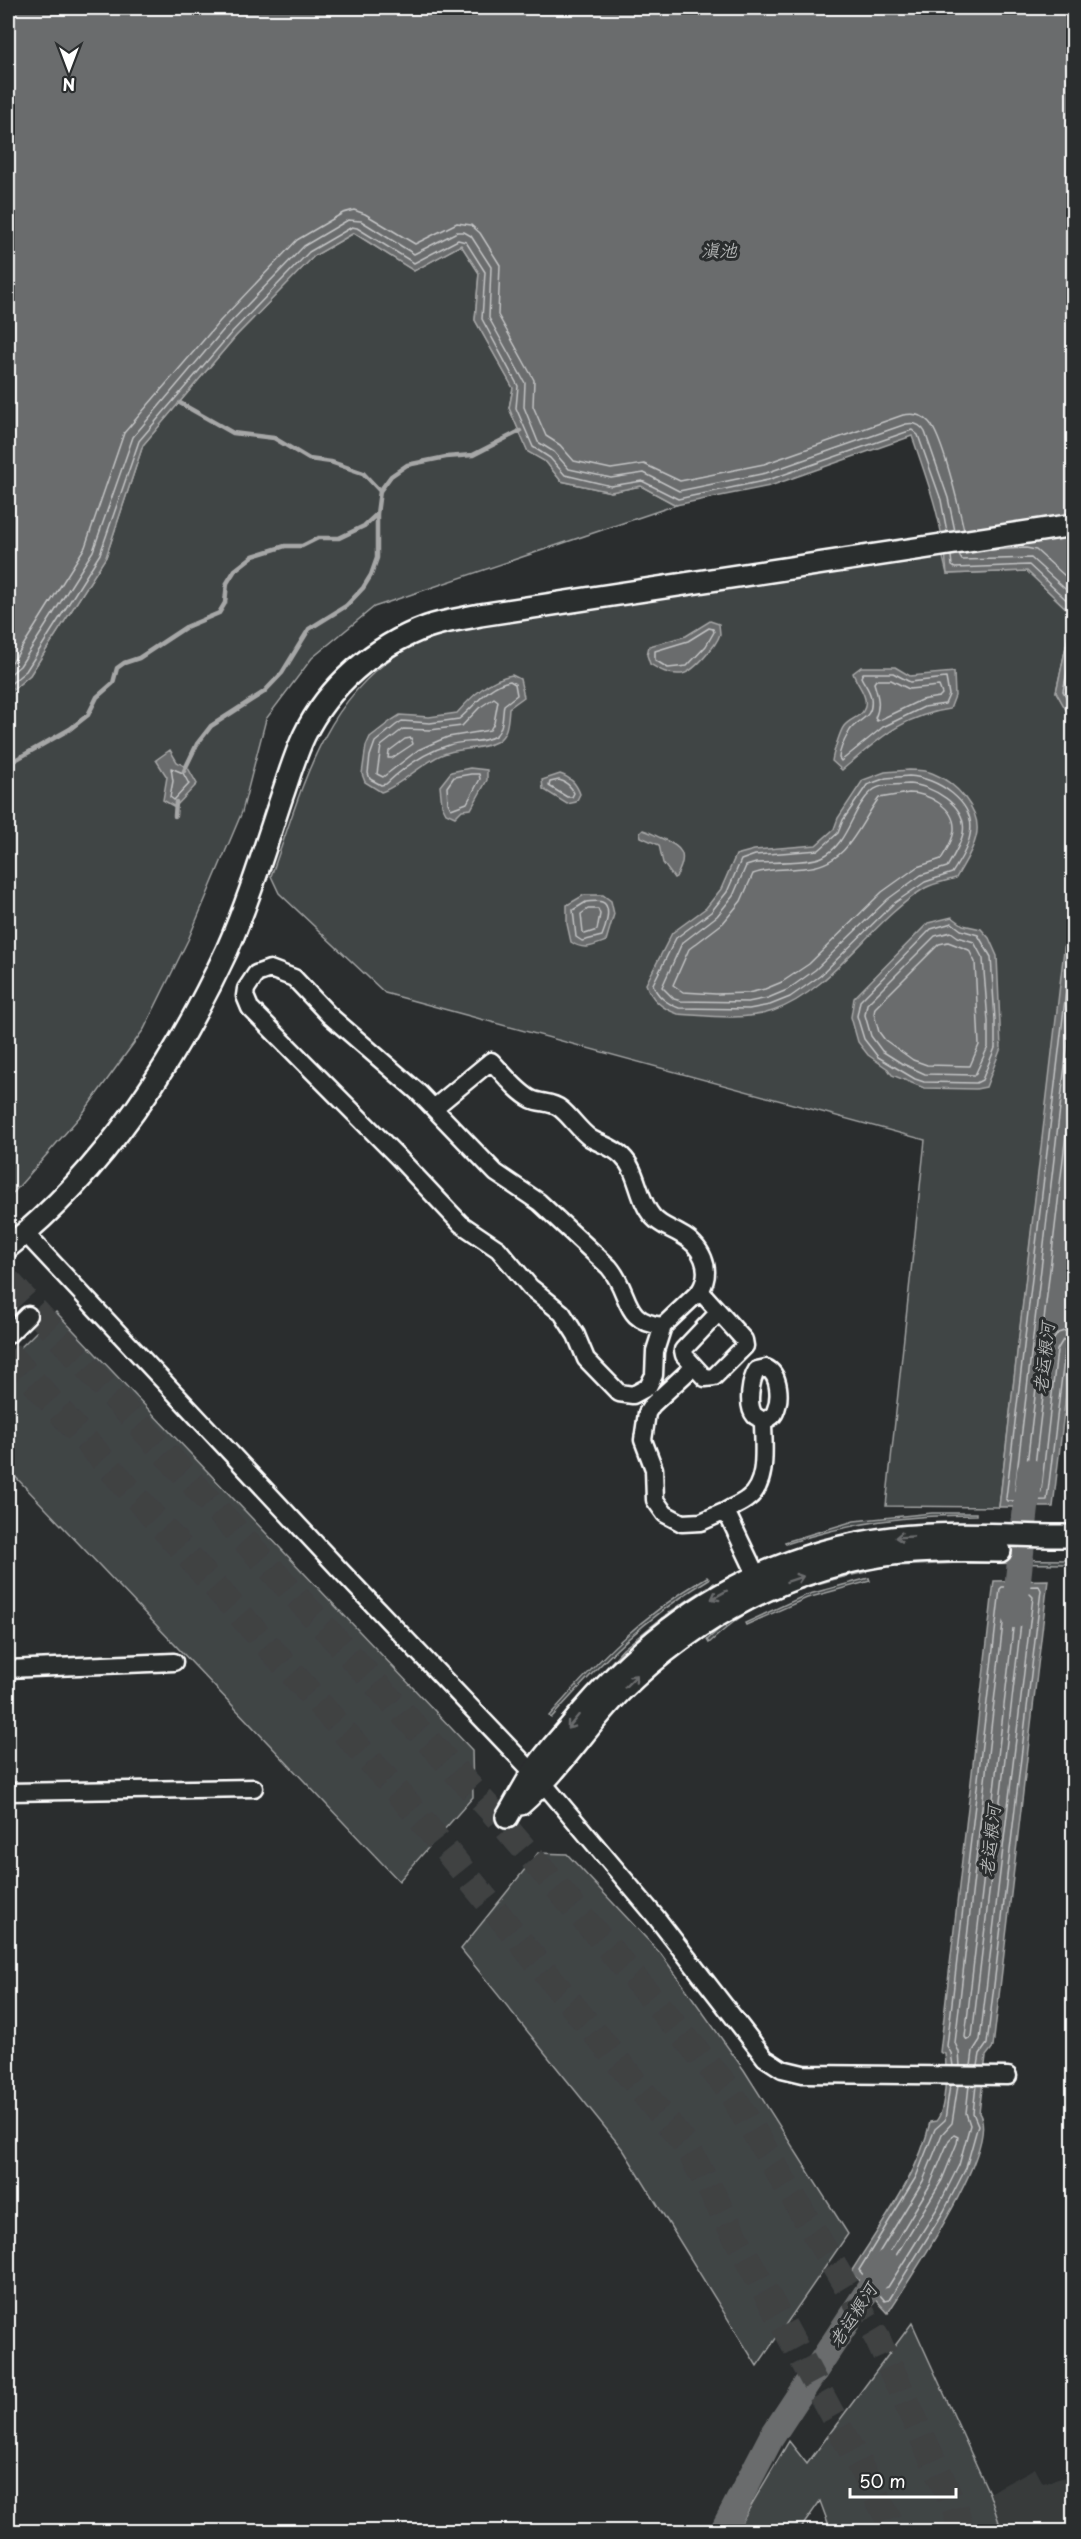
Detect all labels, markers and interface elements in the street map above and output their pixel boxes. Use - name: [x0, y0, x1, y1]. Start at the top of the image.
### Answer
- north arrow: [39, 39, 99, 99]
- text: N: [63, 73, 75, 97]
- water label: 滇池: [701, 236, 738, 263]
- water label: 老运粮河: [1026, 1318, 1061, 1395]
- one-way arrow: [895, 1532, 914, 1543]
- one-way arrow: [785, 1572, 804, 1583]
- one-way arrow: [711, 1589, 728, 1601]
- one-way arrow: [624, 1674, 639, 1689]
- one-way arrow: [567, 1714, 580, 1730]
- water label: 老运粮河: [972, 1801, 1007, 1878]
- water label: 老运粮河: [821, 2275, 885, 2353]
- scale bar: [850, 2461, 956, 2499]
- text: 50 m: [859, 2467, 906, 2494]

